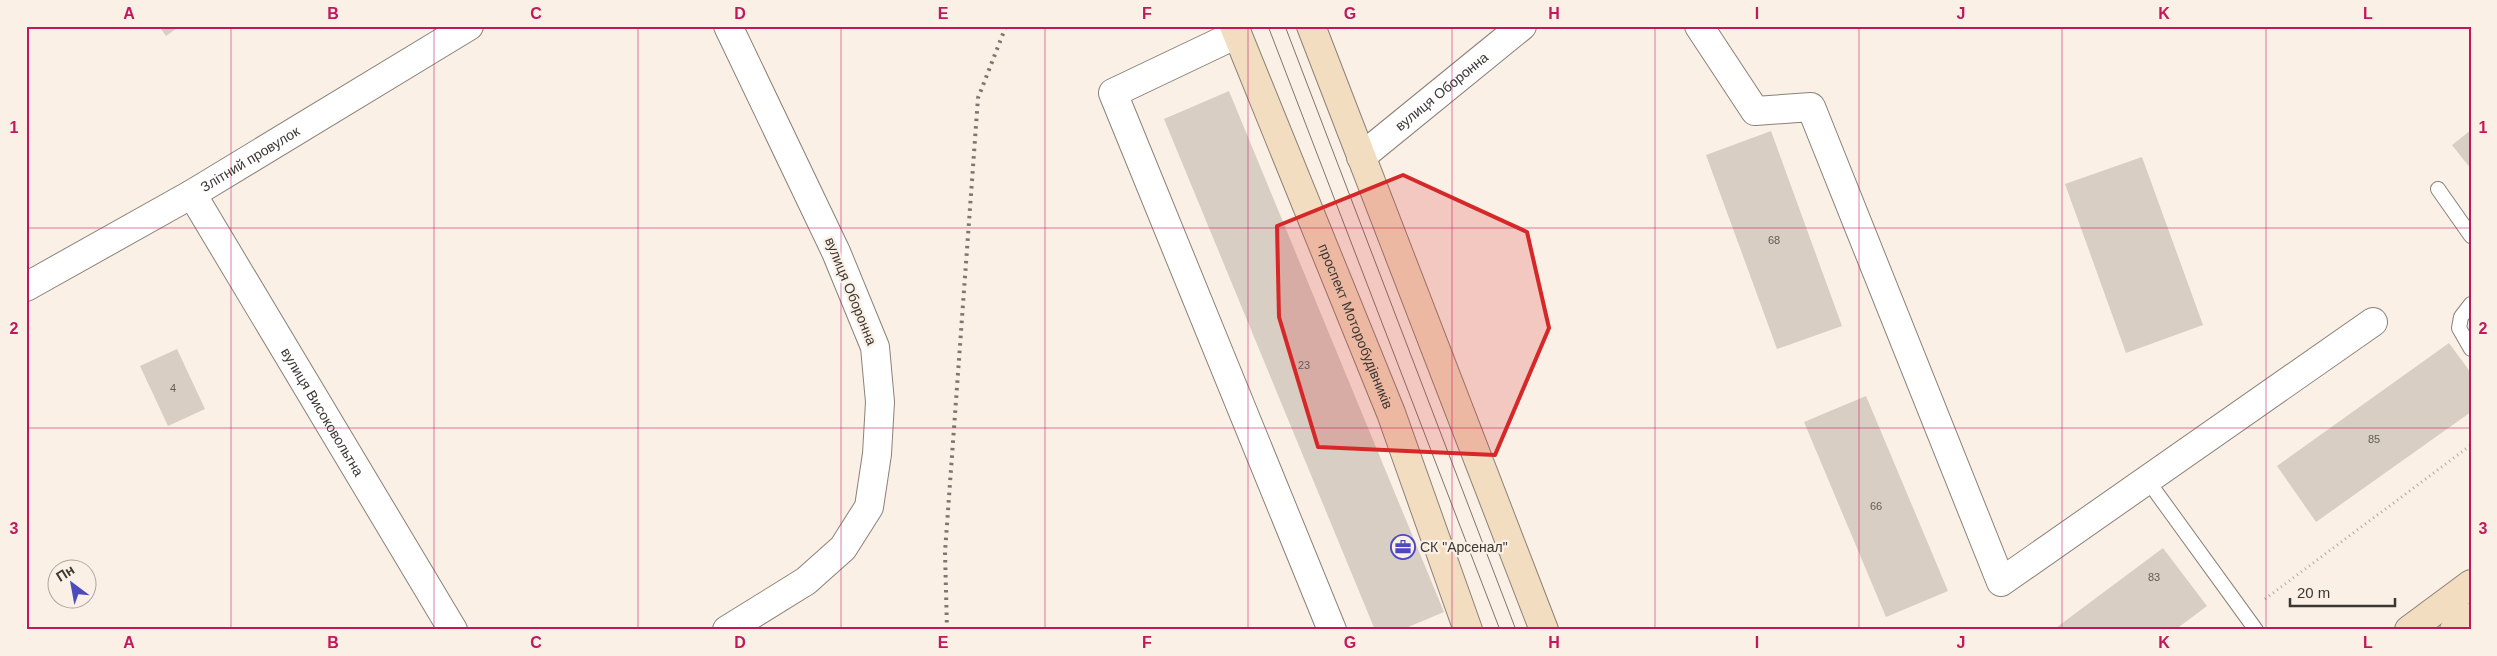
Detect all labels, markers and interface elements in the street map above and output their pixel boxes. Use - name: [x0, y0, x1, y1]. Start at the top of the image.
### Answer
- text: A: [123, 5, 135, 22]
- text: B: [327, 5, 339, 22]
- text: C: [530, 5, 542, 22]
- text: D: [734, 5, 746, 22]
- text: E: [938, 5, 949, 22]
- text: F: [1142, 5, 1152, 22]
- text: G: [1344, 5, 1356, 22]
- text: H: [1548, 5, 1560, 22]
- text: I: [1755, 5, 1759, 22]
- text: J: [1957, 5, 1965, 22]
- text: K: [2158, 5, 2170, 22]
- text: L: [2363, 5, 2373, 22]
- street label: вулиця Оборонна: [1392, 49, 1491, 134]
- text: 1: [10, 119, 19, 136]
- text: 1: [2479, 119, 2488, 136]
- street label: Злітний провулок: [198, 122, 303, 195]
- house number: 68: [1768, 234, 1780, 246]
- street label: вулиця Оборонна: [822, 235, 880, 347]
- street label: проспект Моторобудівників: [1315, 241, 1396, 411]
- text: 2: [10, 320, 19, 337]
- text: 2: [2479, 320, 2488, 337]
- street label: вулиця Високовольтна: [278, 345, 367, 479]
- house number: 23: [1298, 359, 1310, 371]
- house number: 4: [170, 382, 176, 394]
- house number: 85: [2368, 433, 2380, 445]
- house number: 66: [1870, 500, 1882, 512]
- text: 3: [10, 520, 19, 537]
- text: 3: [2479, 520, 2488, 537]
- office icon: СК "Арсенал": [1390, 534, 1416, 560]
- place label: СК "Арсенал": [1420, 539, 1508, 555]
- north arrow: [48, 558, 98, 608]
- text: Пн: [53, 561, 77, 585]
- house number: 83: [2148, 571, 2160, 583]
- scale bar: [2290, 576, 2394, 608]
- text: 20 m: [2297, 584, 2330, 601]
- text: A: [123, 634, 135, 651]
- text: B: [327, 634, 339, 651]
- text: C: [530, 634, 542, 651]
- text: D: [734, 634, 746, 651]
- text: E: [938, 634, 949, 651]
- text: F: [1142, 634, 1152, 651]
- text: G: [1344, 634, 1356, 651]
- text: H: [1548, 634, 1560, 651]
- text: I: [1755, 634, 1759, 651]
- text: J: [1957, 634, 1965, 651]
- text: K: [2158, 634, 2170, 651]
- text: L: [2363, 634, 2373, 651]

